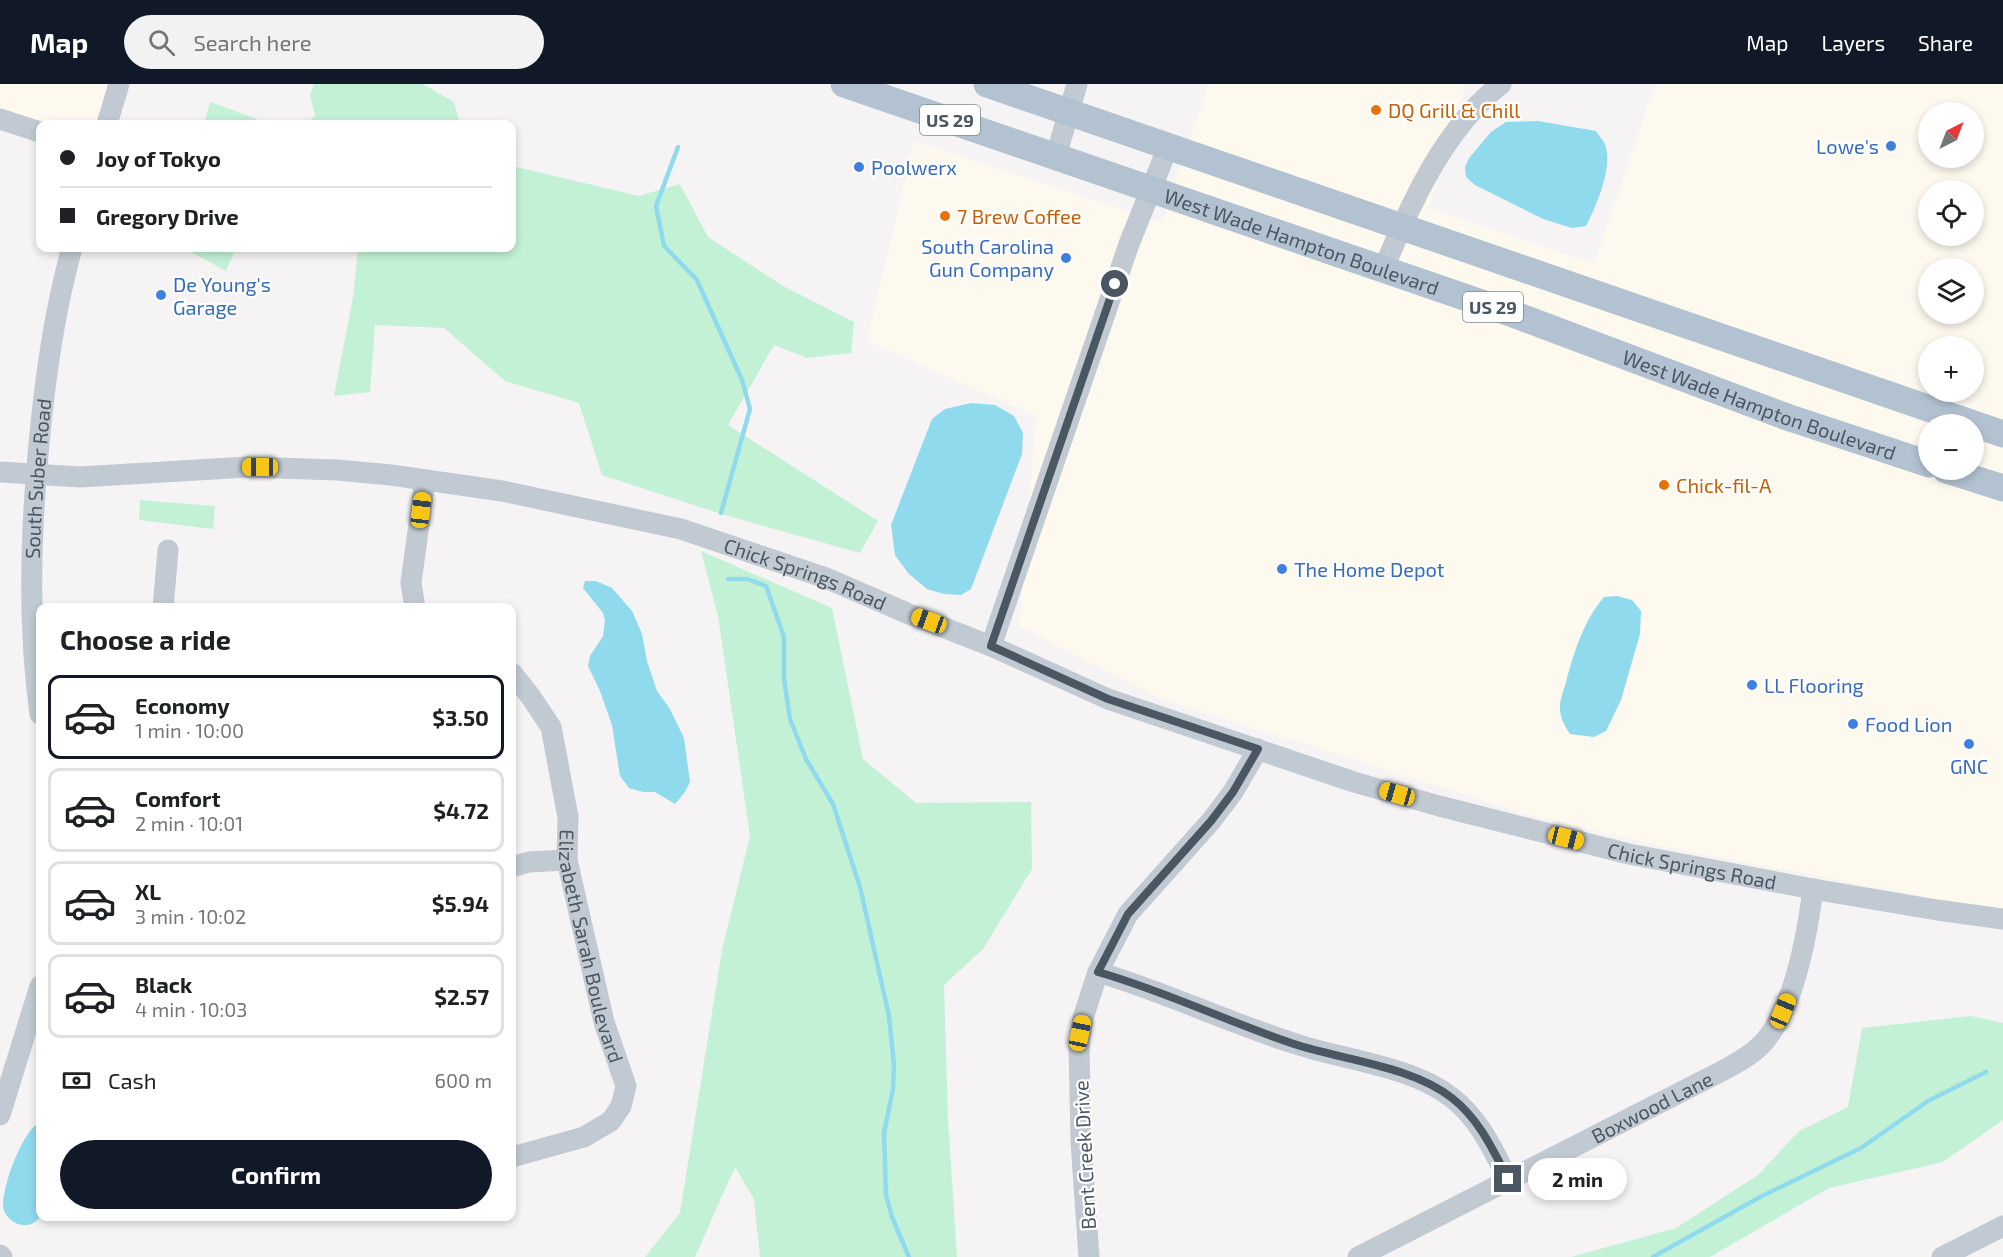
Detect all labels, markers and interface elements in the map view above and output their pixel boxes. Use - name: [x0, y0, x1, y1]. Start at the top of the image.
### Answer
- search box: [124, 15, 544, 69]
- text: Map: [30, 25, 88, 59]
- icon: search: [145, 26, 178, 59]
- text: Search here: [193, 29, 312, 55]
- text: Map: [1746, 30, 1788, 55]
- text: Layers: [1821, 30, 1885, 55]
- text: Share: [1918, 30, 1973, 55]
- place label: DQ Grill & Chill: [1388, 98, 1520, 122]
- north arrow: [1918, 102, 1984, 168]
- map controls: [1918, 102, 1984, 480]
- marker: DQ Grill & Chill: [1369, 103, 1383, 117]
- road number: US 29: [920, 105, 980, 135]
- place label: Lowe's: [1816, 134, 1879, 158]
- marker: Lowe's: [1884, 139, 1898, 153]
- text: Joy of Tokyo: [96, 145, 221, 171]
- place label: Poolwerx: [871, 155, 957, 179]
- marker: Poolwerx: [852, 160, 866, 174]
- button: locate: [1918, 180, 1984, 246]
- street label: West Wade Hampton Boulevard: [1161, 183, 1442, 299]
- text: Gregory Drive: [96, 203, 239, 229]
- place label: 7 Brew Coffee: [957, 204, 1081, 228]
- marker: 7 Brew Coffee: [938, 209, 952, 223]
- place label: South Carolina Gun Company: [921, 234, 1054, 281]
- marker: South Carolina Gun Company: [1059, 251, 1073, 265]
- button: layers: [1918, 258, 1984, 324]
- route start: [1101, 270, 1128, 297]
- place label: De Young's Garage: [173, 272, 271, 319]
- marker: De Young's Garage: [154, 288, 168, 302]
- road number: US 29: [1463, 292, 1523, 322]
- button: +: [1918, 336, 1984, 402]
- street label: West Wade Hampton Boulevard: [1619, 344, 1899, 464]
- street label: South Suber Road: [20, 397, 56, 559]
- button: −: [1918, 414, 1984, 480]
- car: [242, 458, 278, 476]
- place label: Chick-fil-A: [1676, 473, 1772, 497]
- marker: Chick-fil-A: [1657, 478, 1671, 492]
- car: [410, 491, 432, 529]
- street label: Chick Springs Road: [721, 532, 890, 615]
- place label: The Home Depot: [1294, 557, 1445, 581]
- marker: The Home Depot: [1275, 562, 1289, 576]
- car: [909, 606, 949, 636]
- text: Choose a ride: [60, 623, 231, 655]
- place label: LL Flooring: [1764, 673, 1864, 697]
- marker: LL Flooring: [1745, 678, 1759, 692]
- icon: car: [63, 690, 117, 744]
- text: Economy: [135, 692, 230, 718]
- text: $3.50: [432, 704, 489, 730]
- place label: Food Lion: [1865, 712, 1952, 736]
- marker: Food Lion: [1846, 717, 1860, 731]
- text: 1 min · 10:00: [135, 718, 244, 742]
- marker: GNC: [1962, 737, 1976, 751]
- place label: GNC: [1950, 754, 1988, 778]
- car: [1377, 780, 1417, 808]
- icon: car: [63, 783, 117, 837]
- text: Comfort: [135, 785, 220, 811]
- text: $4.72: [433, 797, 489, 823]
- text: 2 min · 10:01: [135, 811, 243, 835]
- car: [1546, 825, 1586, 851]
- street label: Elizabeth Sarah Boulevard: [555, 829, 629, 1066]
- street label: Chick Springs Road: [1605, 837, 1779, 894]
- icon: car: [63, 876, 117, 930]
- text: XL: [135, 878, 161, 904]
- text: $5.94: [432, 890, 489, 916]
- text: 3 min · 10:02: [135, 904, 246, 928]
- icon: car: [63, 969, 117, 1023]
- text: Black: [135, 971, 192, 997]
- text: $2.57: [434, 983, 489, 1009]
- car: [1768, 991, 1798, 1031]
- text: 4 min · 10:03: [135, 997, 247, 1021]
- car: [1067, 1014, 1093, 1052]
- icon: cash: [60, 1064, 93, 1097]
- street label: Boxwood Lane: [1587, 1066, 1716, 1148]
- text: Cash: [108, 1067, 157, 1093]
- text: 600 m: [434, 1068, 492, 1092]
- street label: Bent Creek Drive: [1068, 1080, 1100, 1230]
- button: Confirm: [60, 1140, 492, 1209]
- callout: 2 min: [1529, 1158, 1628, 1200]
- route end: [1494, 1165, 1521, 1192]
- text: 2 min: [1552, 1167, 1603, 1191]

